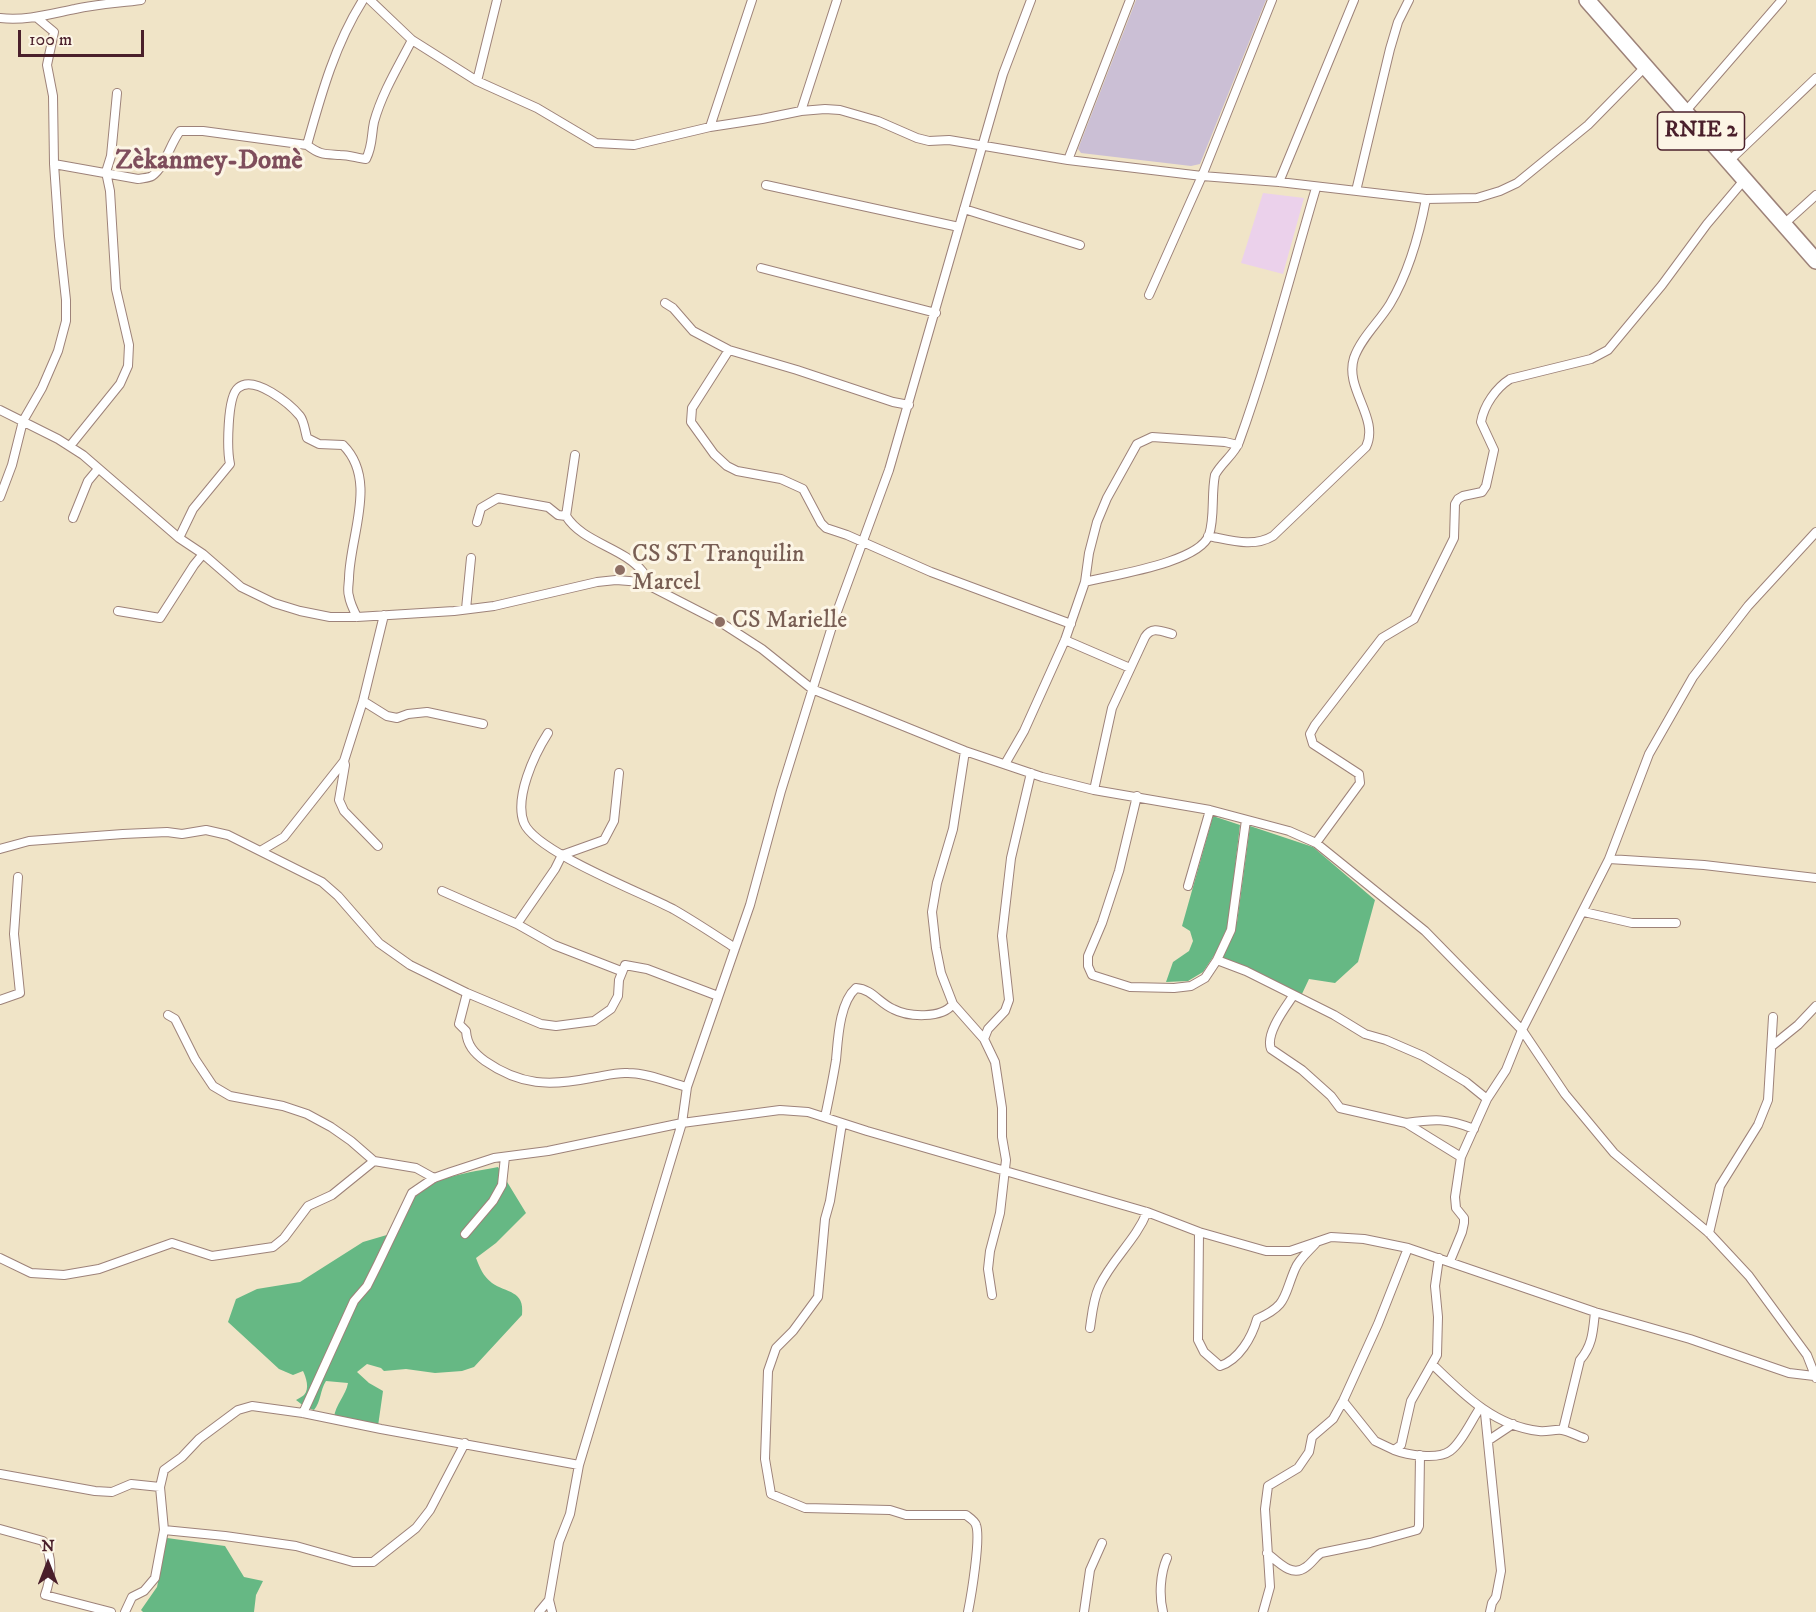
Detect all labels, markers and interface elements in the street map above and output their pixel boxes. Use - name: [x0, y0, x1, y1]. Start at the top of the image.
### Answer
- scale bar: [21, 18, 147, 56]
- text: 100 m: [29, 29, 72, 51]
- road number: RNIE 2: [1658, 112, 1744, 150]
- district label: Zèkanmey-Domè: [115, 146, 303, 178]
- place label: CS ST Tranquilin Marcel: [632, 542, 804, 598]
- marker: CS ST Tranquilin Marcel: [613, 563, 627, 577]
- place label: CS Marielle: [732, 608, 847, 636]
- marker: CS Marielle: [713, 615, 727, 629]
- north arrow: [18, 1534, 78, 1594]
- text: N: [41, 1536, 55, 1556]

